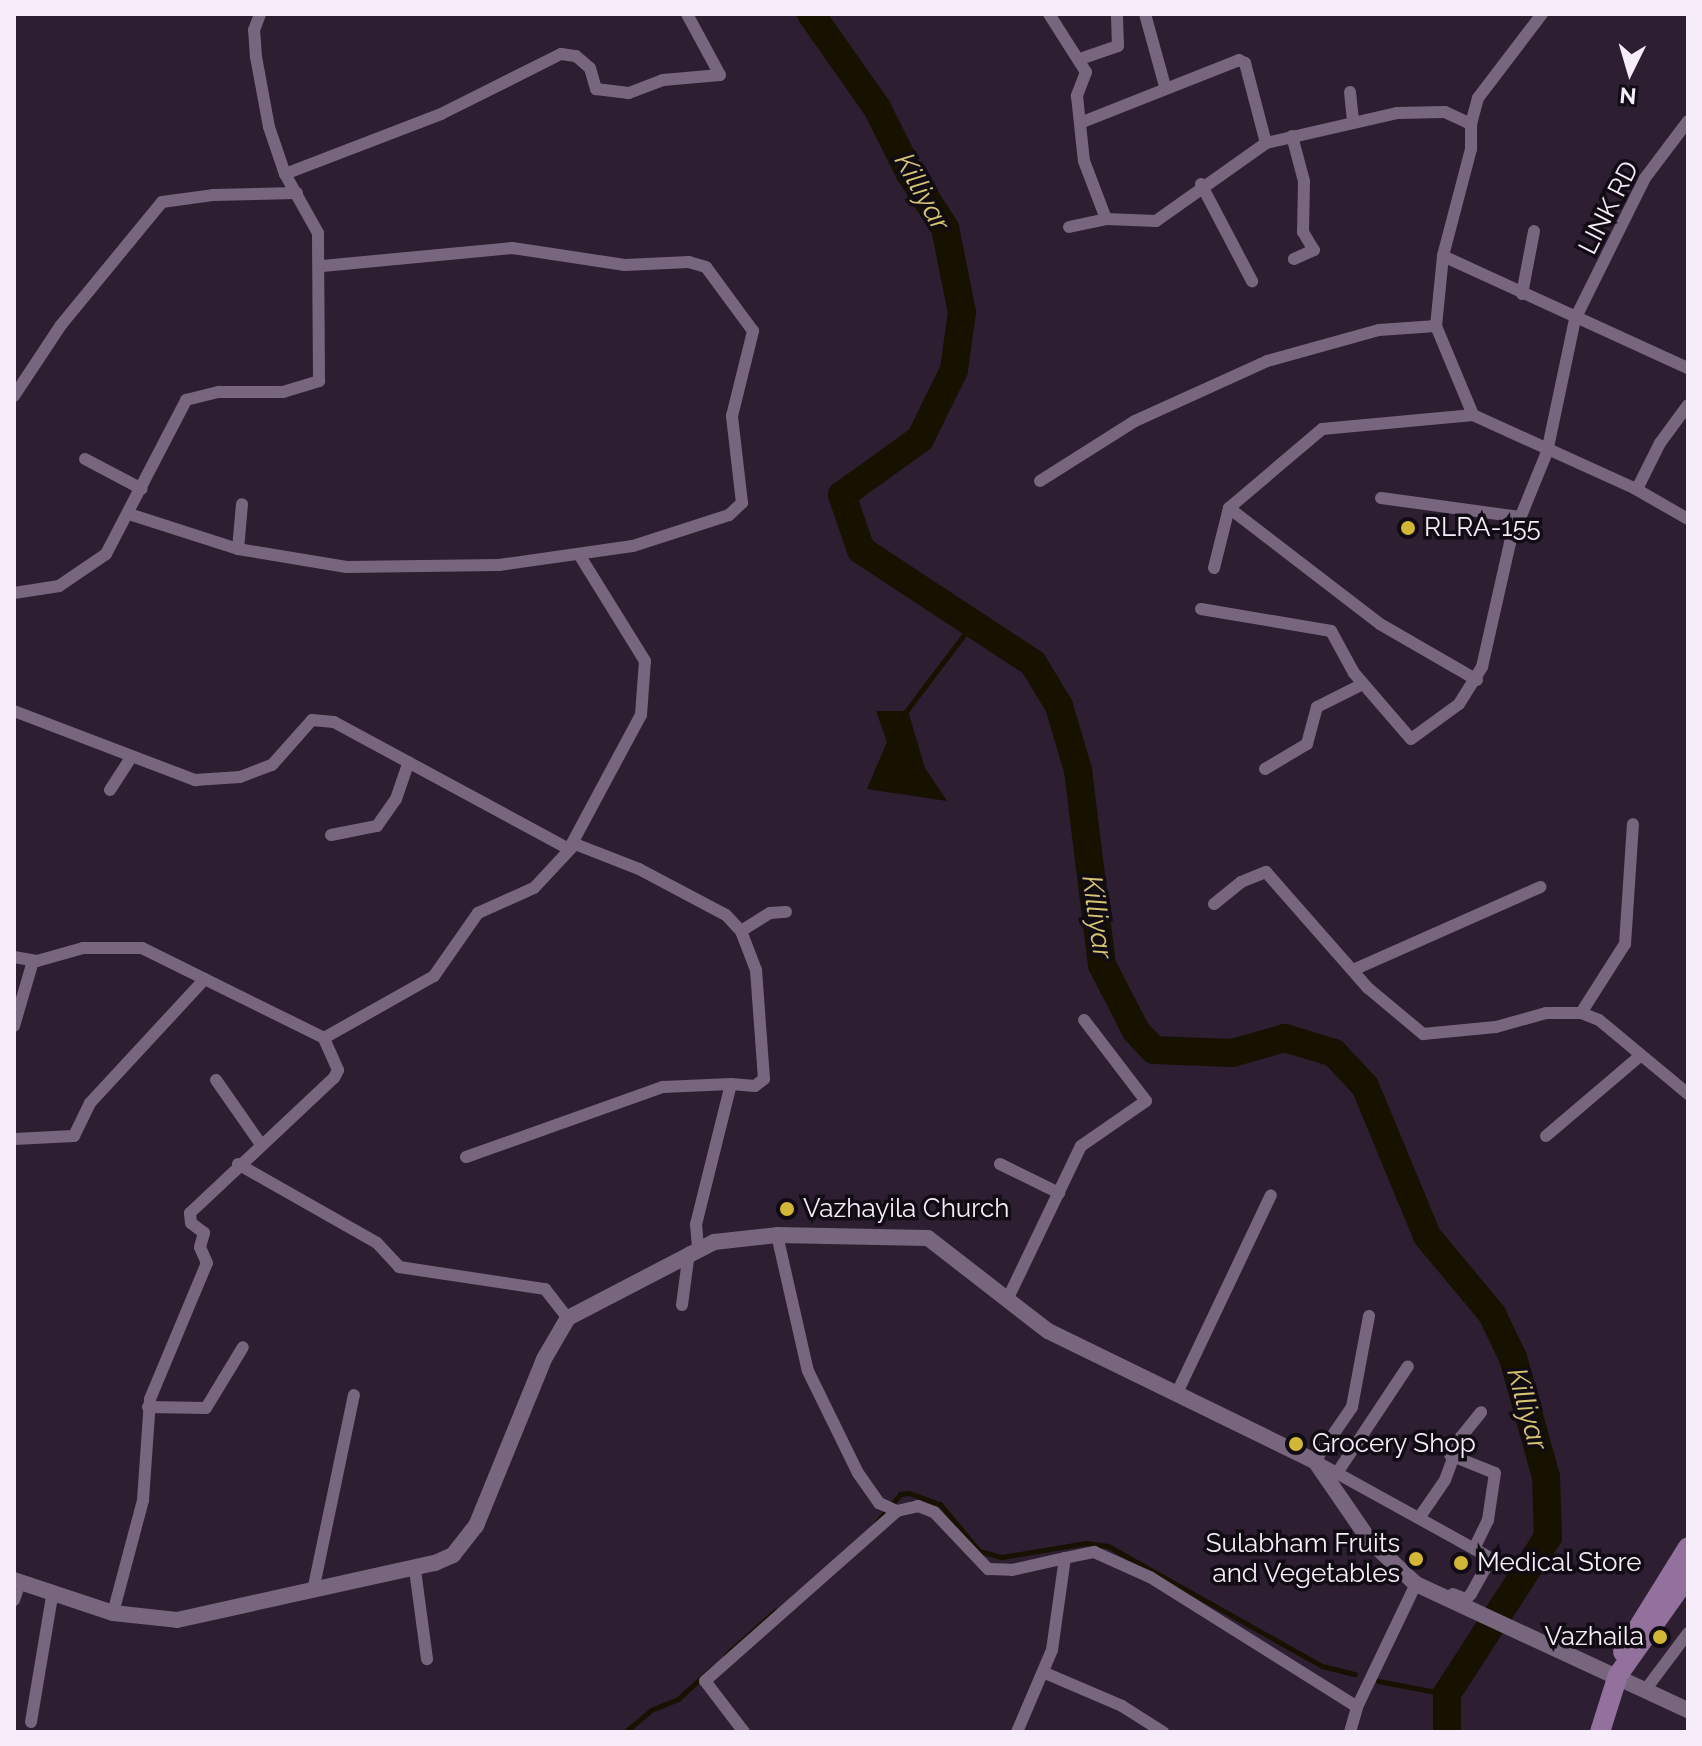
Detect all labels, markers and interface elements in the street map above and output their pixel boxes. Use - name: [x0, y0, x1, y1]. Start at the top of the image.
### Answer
- north arrow: [1590, 32, 1670, 112]
- text: N: [1618, 82, 1637, 110]
- water label: Killiyar: [887, 147, 957, 237]
- street label: LINK RD: [1572, 156, 1646, 260]
- place label: RLRA-155: [1424, 512, 1541, 544]
- marker: RLRA-155: [1399, 519, 1417, 537]
- water label: Killiyar: [1075, 873, 1119, 961]
- place label: Vazhayila Church: [803, 1193, 1009, 1225]
- marker: Vazhayila Church: [778, 1200, 796, 1218]
- water label: Killiyar: [1499, 1364, 1555, 1454]
- place label: Grocery Shop: [1312, 1428, 1476, 1460]
- marker: Grocery Shop: [1287, 1435, 1305, 1453]
- place label: Sulabham Fruits and Vegetables: [1206, 1528, 1400, 1590]
- place label: Medical Store: [1477, 1547, 1642, 1579]
- marker: Sulabham Fruits and Vegetables: [1407, 1550, 1425, 1568]
- marker: Medical Store: [1452, 1554, 1470, 1572]
- place label: Vazhaila: [1545, 1621, 1644, 1653]
- marker: Vazhaila: [1651, 1628, 1669, 1646]

